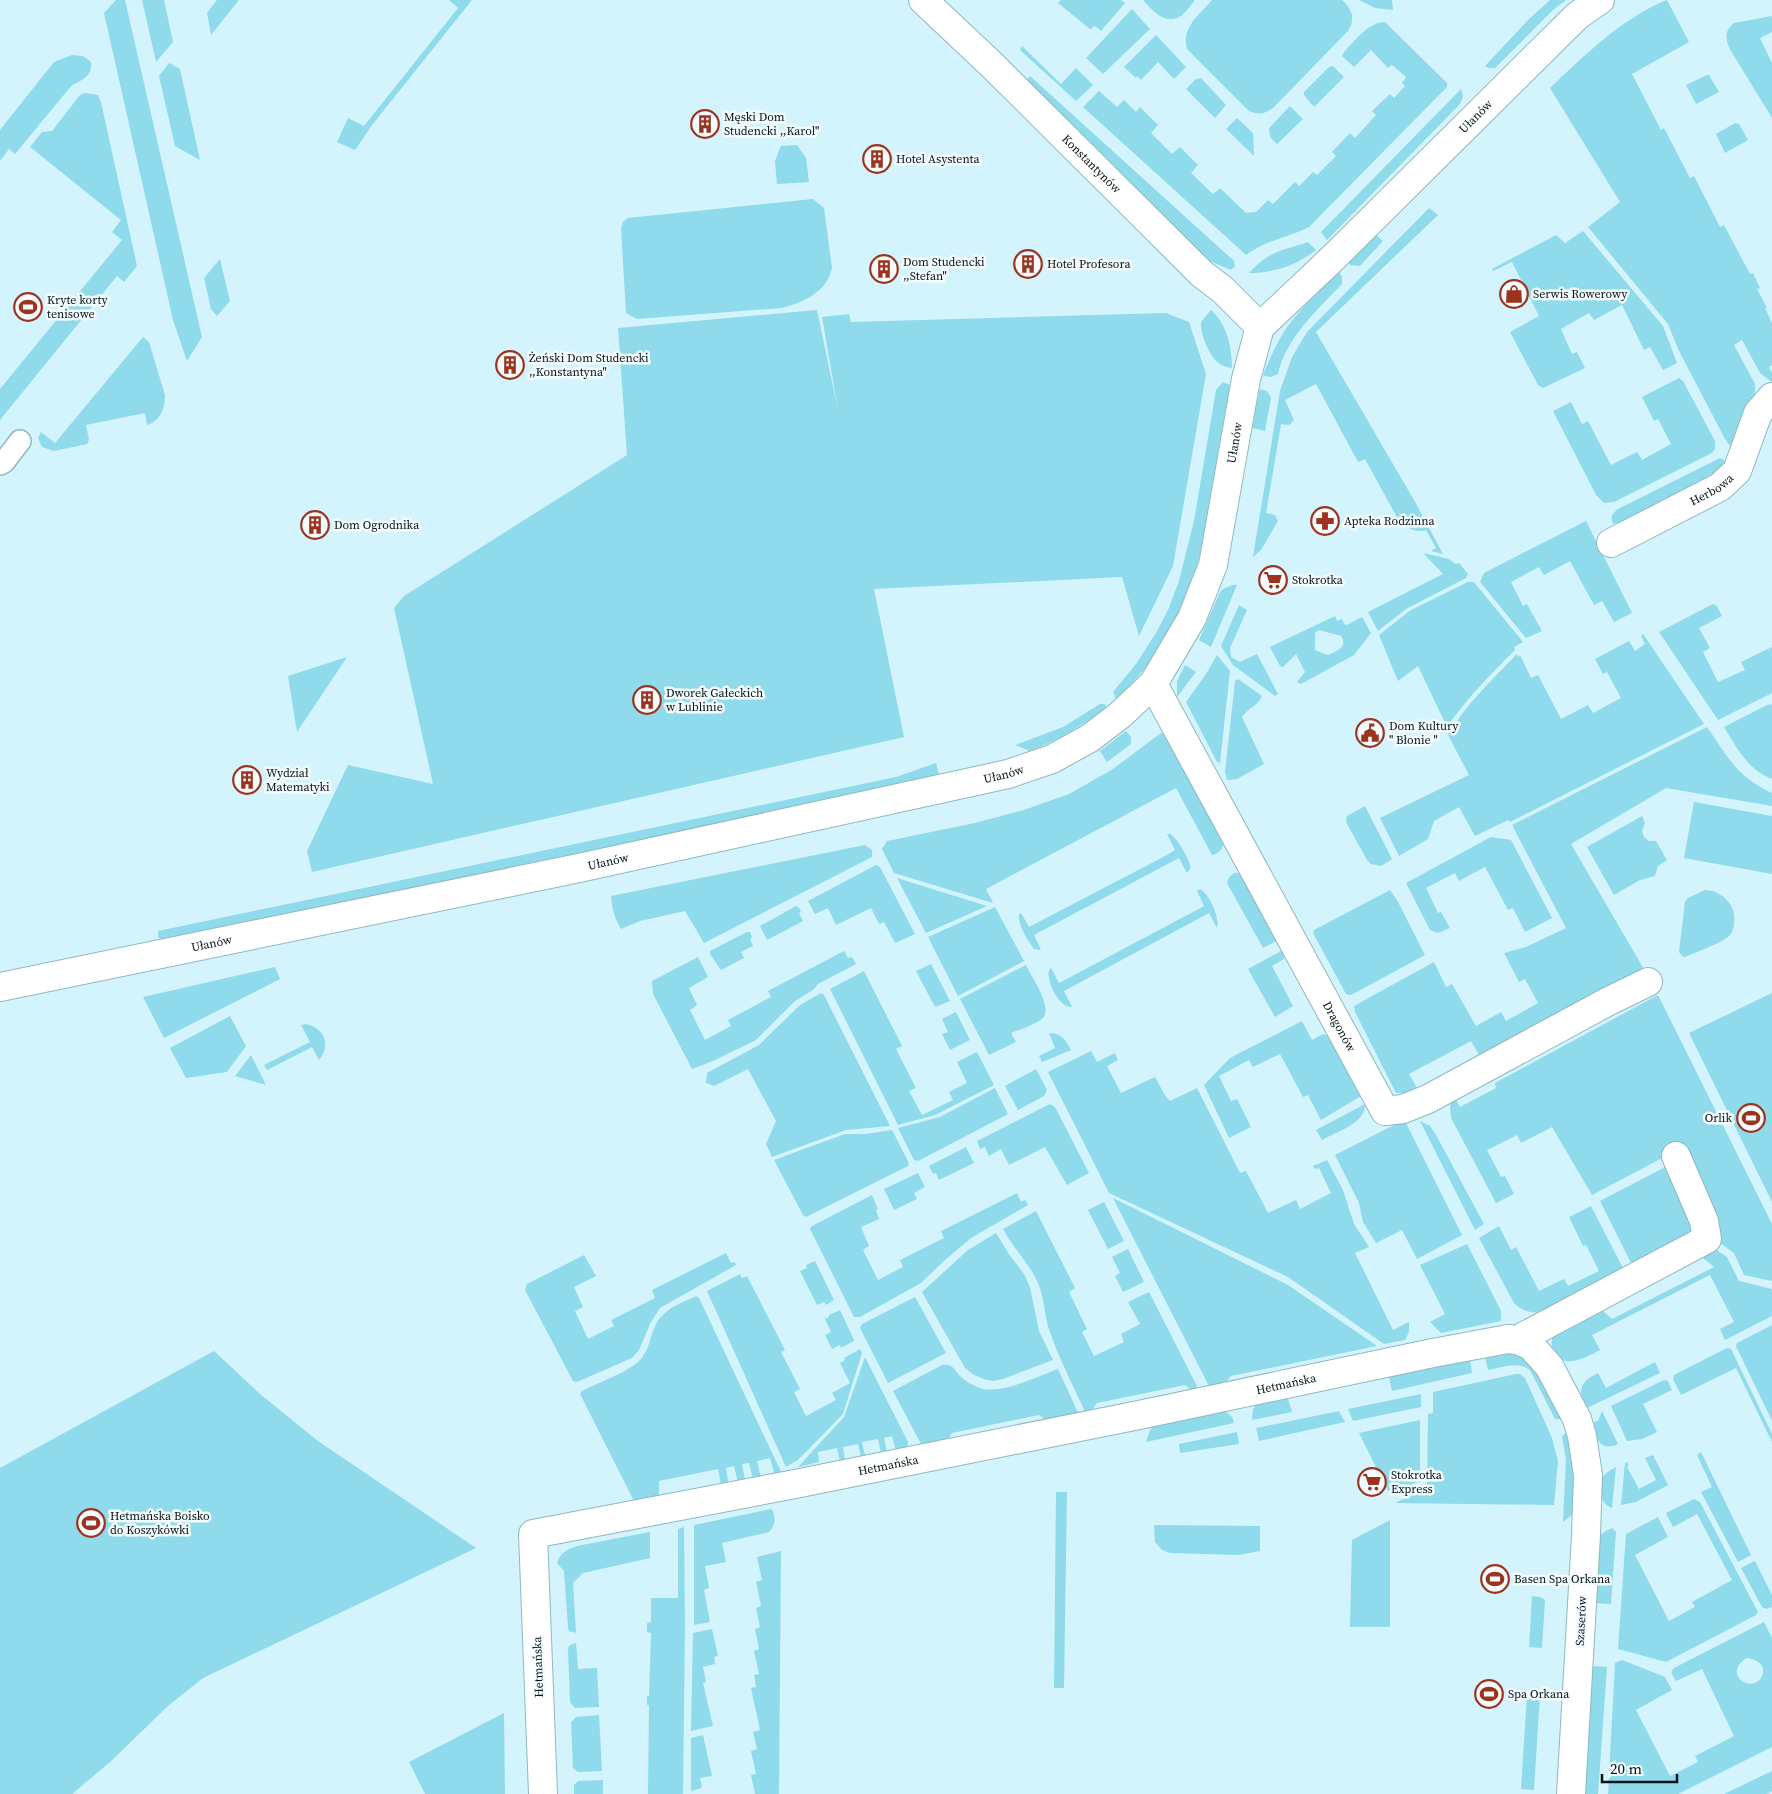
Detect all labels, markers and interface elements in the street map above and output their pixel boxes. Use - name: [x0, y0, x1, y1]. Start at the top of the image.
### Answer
- street label: Ułanów: [1455, 96, 1496, 137]
- building icon: Męski Dom Studencki ,,Karol": [690, 109, 720, 139]
- place label: Męski Dom Studencki ,,Karol": [724, 109, 819, 139]
- street label: Konstantynów: [1058, 131, 1125, 197]
- building icon: Hotel Asystenta: [862, 144, 892, 174]
- place label: Hotel Asystenta: [896, 151, 980, 167]
- building icon: Hotel Profesora: [1013, 249, 1043, 279]
- building icon: Dom Studencki ,,Stefan": [869, 254, 899, 284]
- place label: Dom Studencki ,,Stefan": [903, 254, 985, 284]
- place label: Hotel Profesora: [1047, 256, 1131, 272]
- shop icon: Serwis Rowerowy: [1499, 279, 1529, 309]
- place label: Serwis Rowerowy: [1533, 286, 1628, 302]
- sports icon: Kryte korty tenisowe: [13, 292, 43, 322]
- place label: Kryte korty tenisowe: [47, 292, 108, 322]
- building icon: Żeński Dom Studencki ,,Konstantyna": [495, 350, 525, 380]
- place label: Żeński Dom Studencki ,,Konstantyna": [529, 350, 649, 380]
- street label: Ułanów: [1223, 420, 1246, 465]
- street label: Herbowa: [1687, 470, 1738, 509]
- pharmacy icon: Apteka Rodzinna: [1310, 506, 1340, 536]
- building icon: Dom Ogrodnika: [300, 510, 330, 540]
- place label: Apteka Rodzinna: [1344, 513, 1436, 529]
- place label: Dom Ogrodnika: [334, 517, 420, 533]
- supermarket icon: Stokrotka: [1258, 565, 1288, 595]
- place label: Stokrotka: [1292, 572, 1344, 588]
- building icon: Dworek Gałeckich w Lublinie: [632, 685, 662, 715]
- place label: Dworek Gałeckich w Lublinie: [666, 685, 763, 715]
- public building icon: Dom Kultury " Błonie ": [1355, 718, 1385, 748]
- place label: Dom Kultury " Błonie ": [1389, 718, 1459, 748]
- street label: Ułanów: [982, 761, 1027, 787]
- building icon: Wydział Matematyki: [232, 765, 262, 795]
- place label: Wydział Matematyki: [266, 765, 330, 795]
- street label: Ułanów: [586, 849, 631, 874]
- street label: Ułanów: [190, 931, 234, 956]
- street label: Dragonów: [1319, 999, 1360, 1055]
- sports icon: Orlik: [1736, 1103, 1766, 1133]
- place label: Orlik: [1705, 1110, 1732, 1126]
- street label: Hetmańska: [1254, 1370, 1318, 1398]
- street label: Hetmańska: [857, 1451, 921, 1479]
- supermarket icon: Stokrotka Express: [1357, 1467, 1387, 1497]
- place label: Stokrotka Express: [1391, 1467, 1443, 1497]
- sports icon: Hetmańska Boisko do Koszykówki: [76, 1508, 106, 1538]
- place label: Hetmańska Boisko do Koszykówki: [110, 1508, 210, 1538]
- sports icon: Basen Spa Orkana: [1480, 1564, 1510, 1594]
- place label: Basen Spa Orkana: [1514, 1571, 1611, 1587]
- street label: Szaserów: [1572, 1595, 1590, 1646]
- street label: Hetmańska: [529, 1635, 547, 1698]
- sports icon: Spa Orkana: [1474, 1679, 1504, 1709]
- place label: Spa Orkana: [1508, 1686, 1570, 1702]
- scale bar: [1602, 1752, 1677, 1784]
- text: 20 m: [1610, 1758, 1642, 1779]

